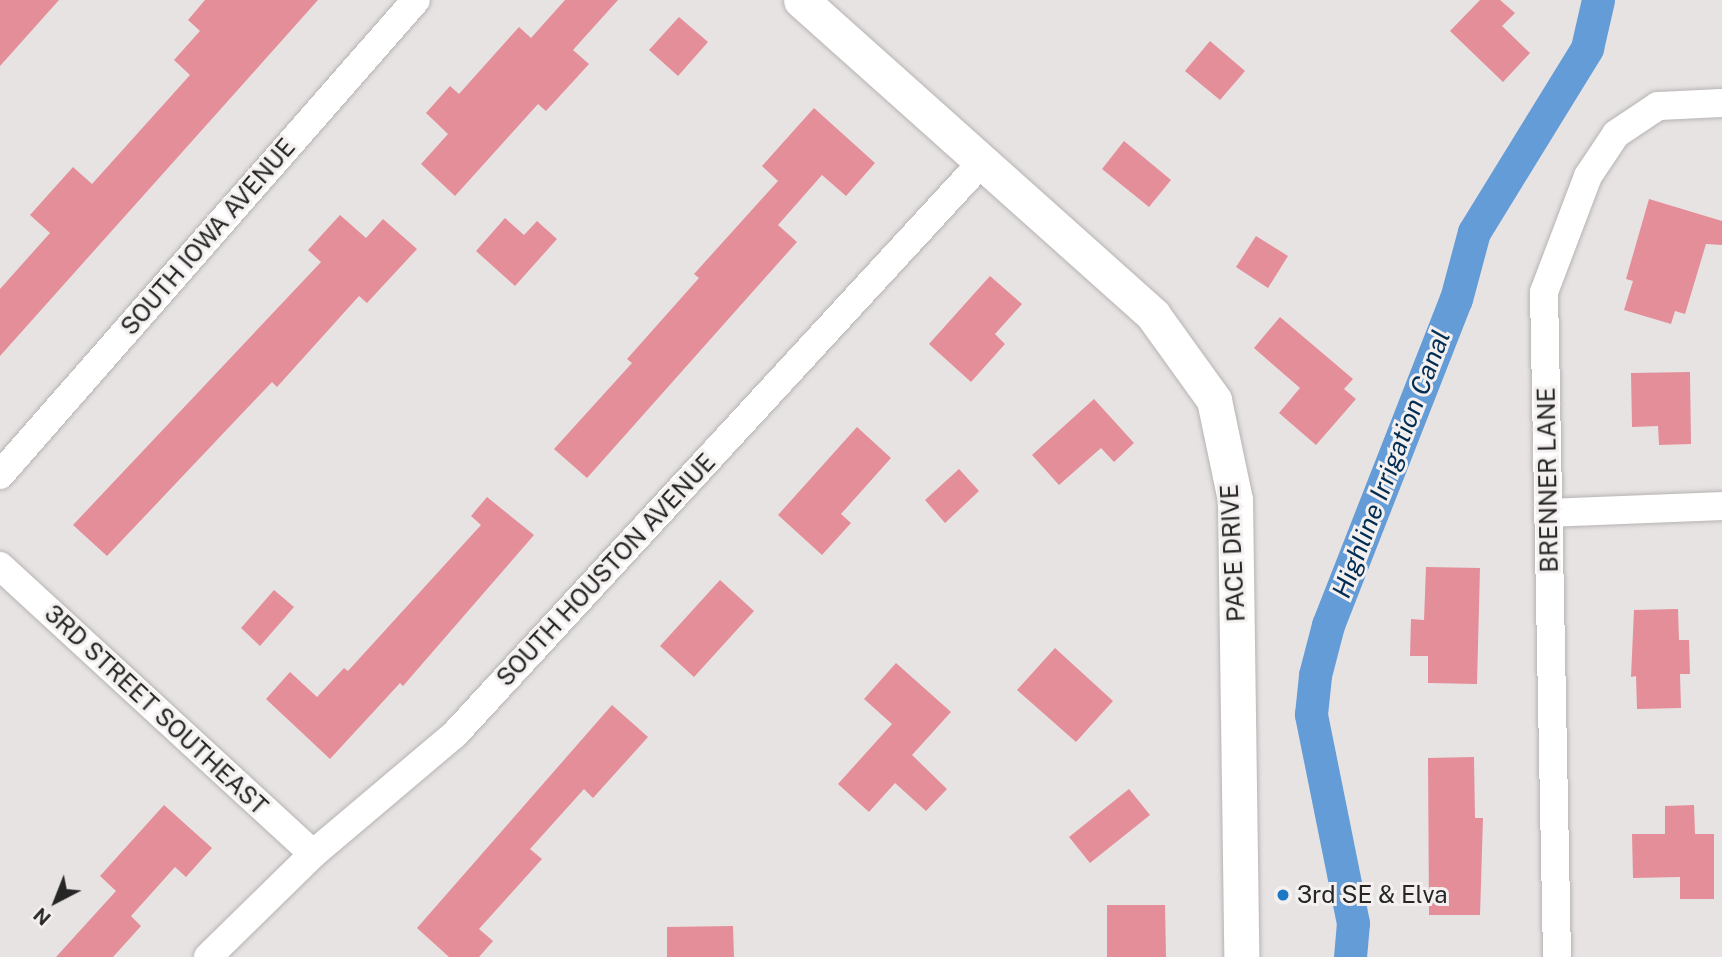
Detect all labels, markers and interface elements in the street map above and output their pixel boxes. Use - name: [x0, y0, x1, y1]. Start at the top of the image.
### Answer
- street label: SOUTH IOWA AVENUE: [115, 133, 301, 341]
- water label: Highline Irrigation Canal: [1325, 326, 1457, 602]
- street label: BRENNER LANE: [1532, 387, 1564, 573]
- street label: SOUTH HOUSTON AVENUE: [491, 448, 721, 692]
- street label: PACE DRIVE: [1215, 483, 1251, 623]
- street label: 3RD STREET SOUTHEAST: [39, 599, 273, 821]
- north arrow: [21, 866, 91, 936]
- place label: 3rd SE & Elva: [1297, 881, 1447, 909]
- marker: 3rd SE & Elva: [1275, 887, 1291, 903]
- text: N: [29, 903, 55, 930]

